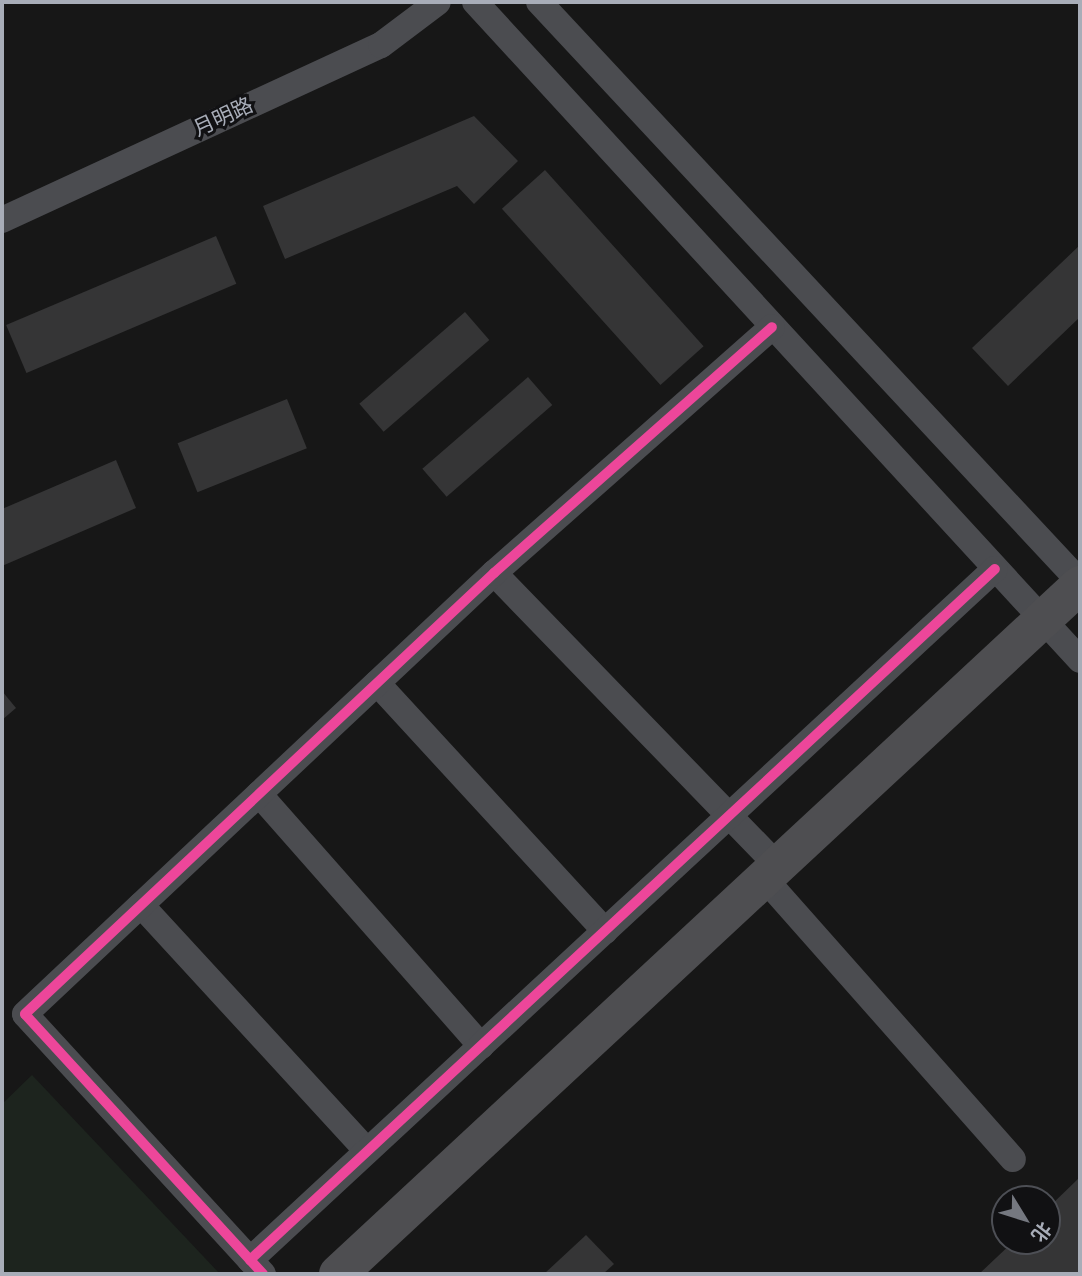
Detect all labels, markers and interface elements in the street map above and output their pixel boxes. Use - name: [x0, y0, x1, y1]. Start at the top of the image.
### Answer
- street label: 月明路: [189, 92, 257, 142]
- north arrow: [991, 1185, 1061, 1255]
- text: 北: [1026, 1217, 1056, 1247]

